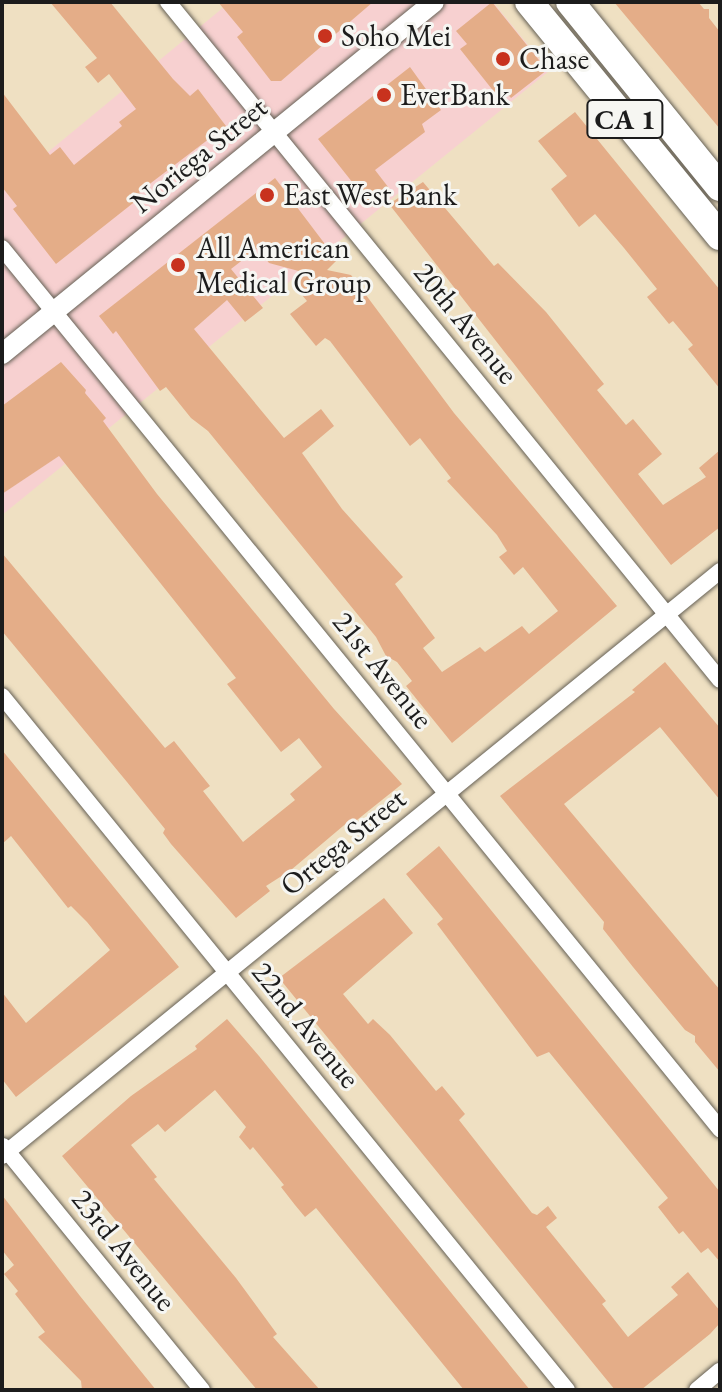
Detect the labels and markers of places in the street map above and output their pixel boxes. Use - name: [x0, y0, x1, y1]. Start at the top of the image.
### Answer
- place label: Soho Mei: [341, 18, 451, 54]
- marker: Soho Mei: [316, 27, 334, 45]
- place label: Chase: [519, 41, 589, 77]
- marker: Chase: [494, 50, 512, 68]
- place label: EverBank: [400, 77, 510, 113]
- marker: EverBank: [375, 86, 393, 104]
- place label: East West Bank: [283, 177, 457, 213]
- marker: East West Bank: [258, 186, 276, 204]
- place label: All American Medical Group: [196, 230, 371, 300]
- marker: All American Medical Group: [167, 254, 189, 276]

